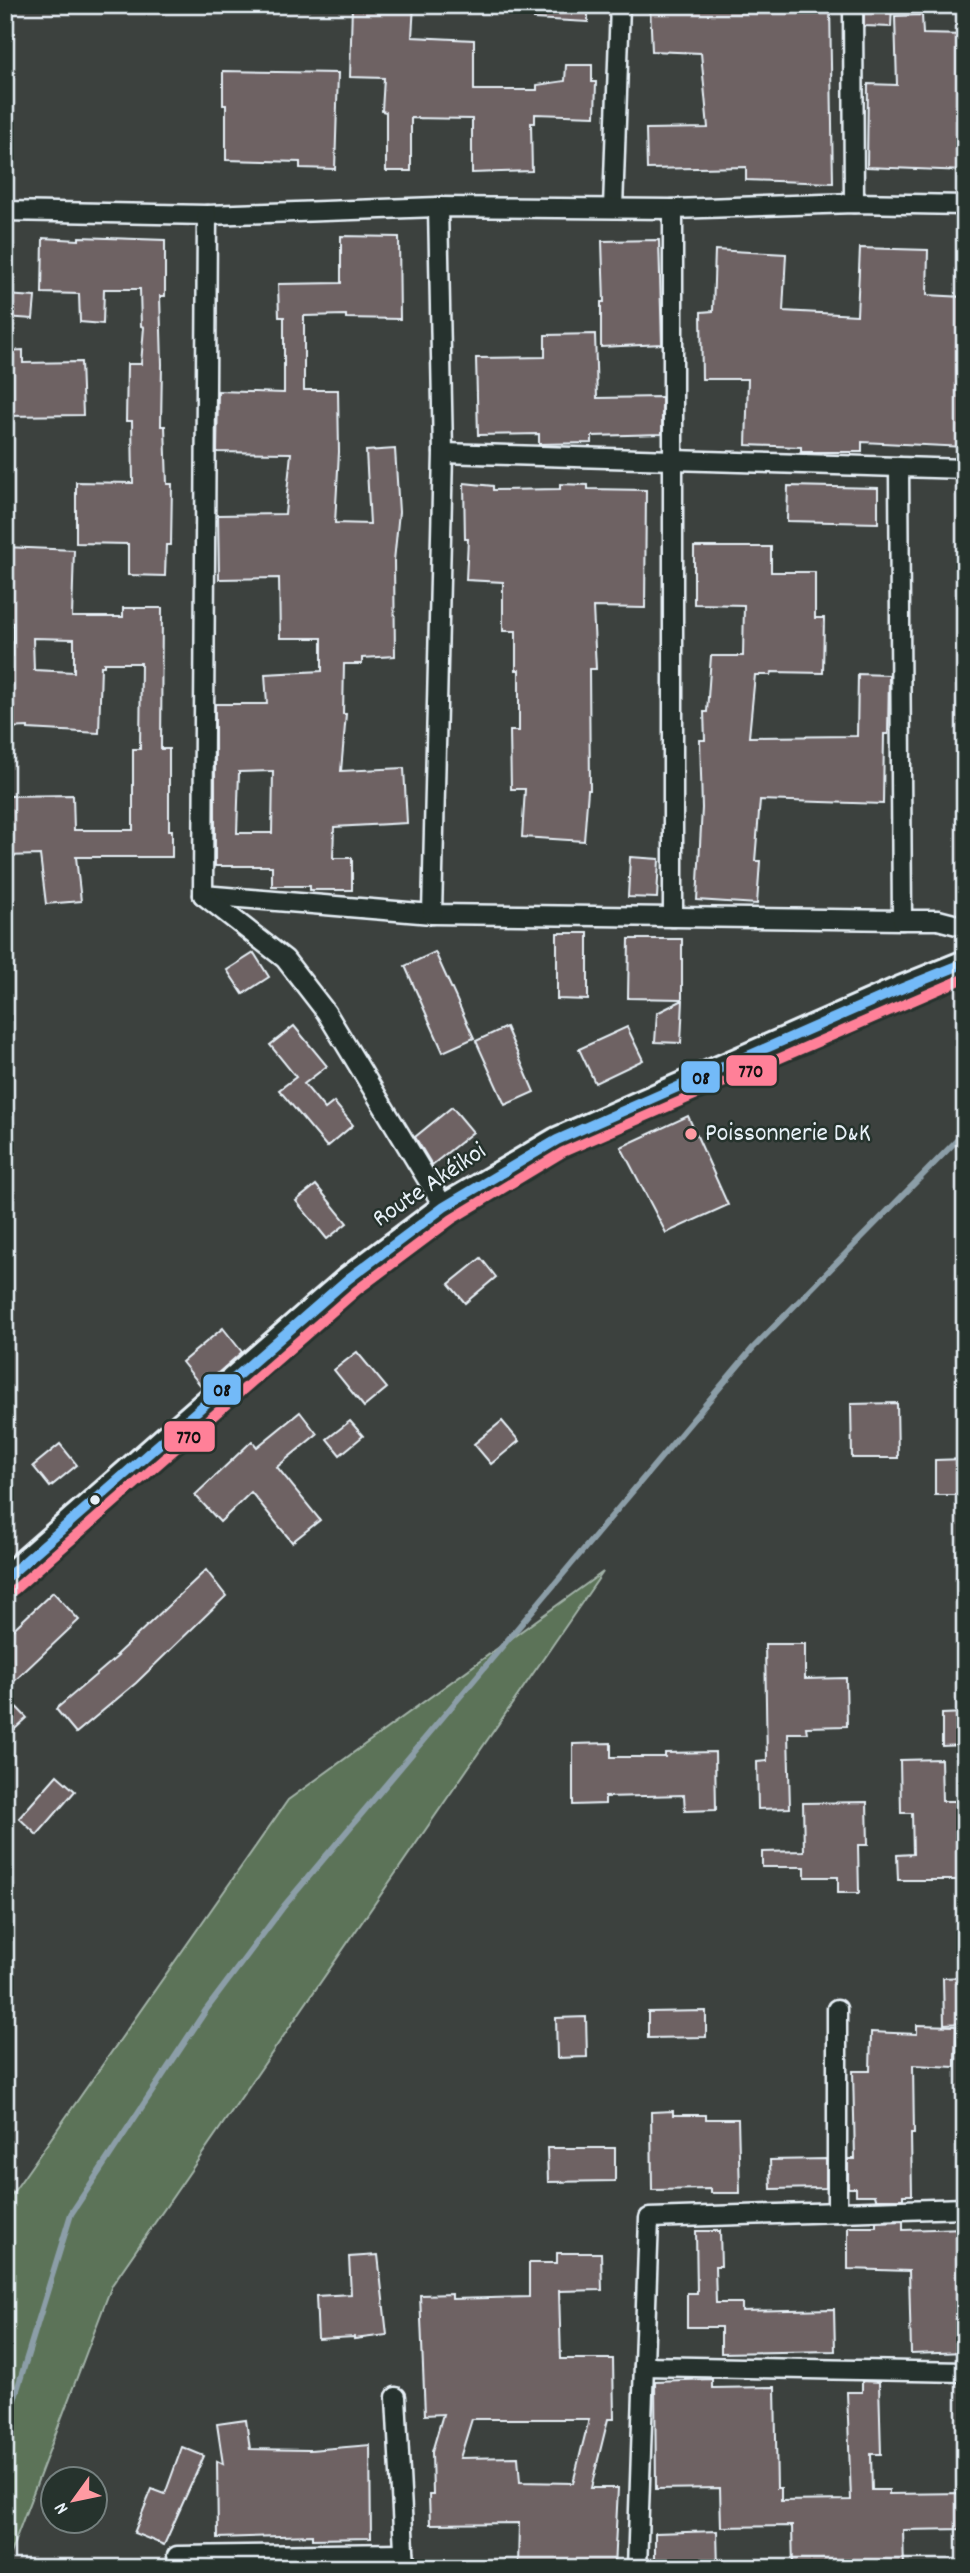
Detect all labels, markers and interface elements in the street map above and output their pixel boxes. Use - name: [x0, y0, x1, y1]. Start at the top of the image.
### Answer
- line badge: 770: [725, 1054, 778, 1087]
- line badge: 08: [680, 1060, 721, 1094]
- text: 770: [739, 1060, 763, 1087]
- text: 08: [692, 1067, 710, 1094]
- place label: Poissonnerie D&K: [705, 1116, 871, 1153]
- marker: Poissonnerie D&K: [683, 1126, 699, 1142]
- street label: Route Akéikoi: [366, 1134, 495, 1238]
- line badge: 08: [202, 1373, 242, 1406]
- text: 08: [213, 1379, 231, 1406]
- line badge: 770: [163, 1420, 216, 1453]
- text: 770: [177, 1426, 201, 1453]
- unlabelled marker: [88, 1493, 102, 1507]
- north arrow: [38, 2464, 108, 2534]
- text: N: [49, 2496, 77, 2519]

